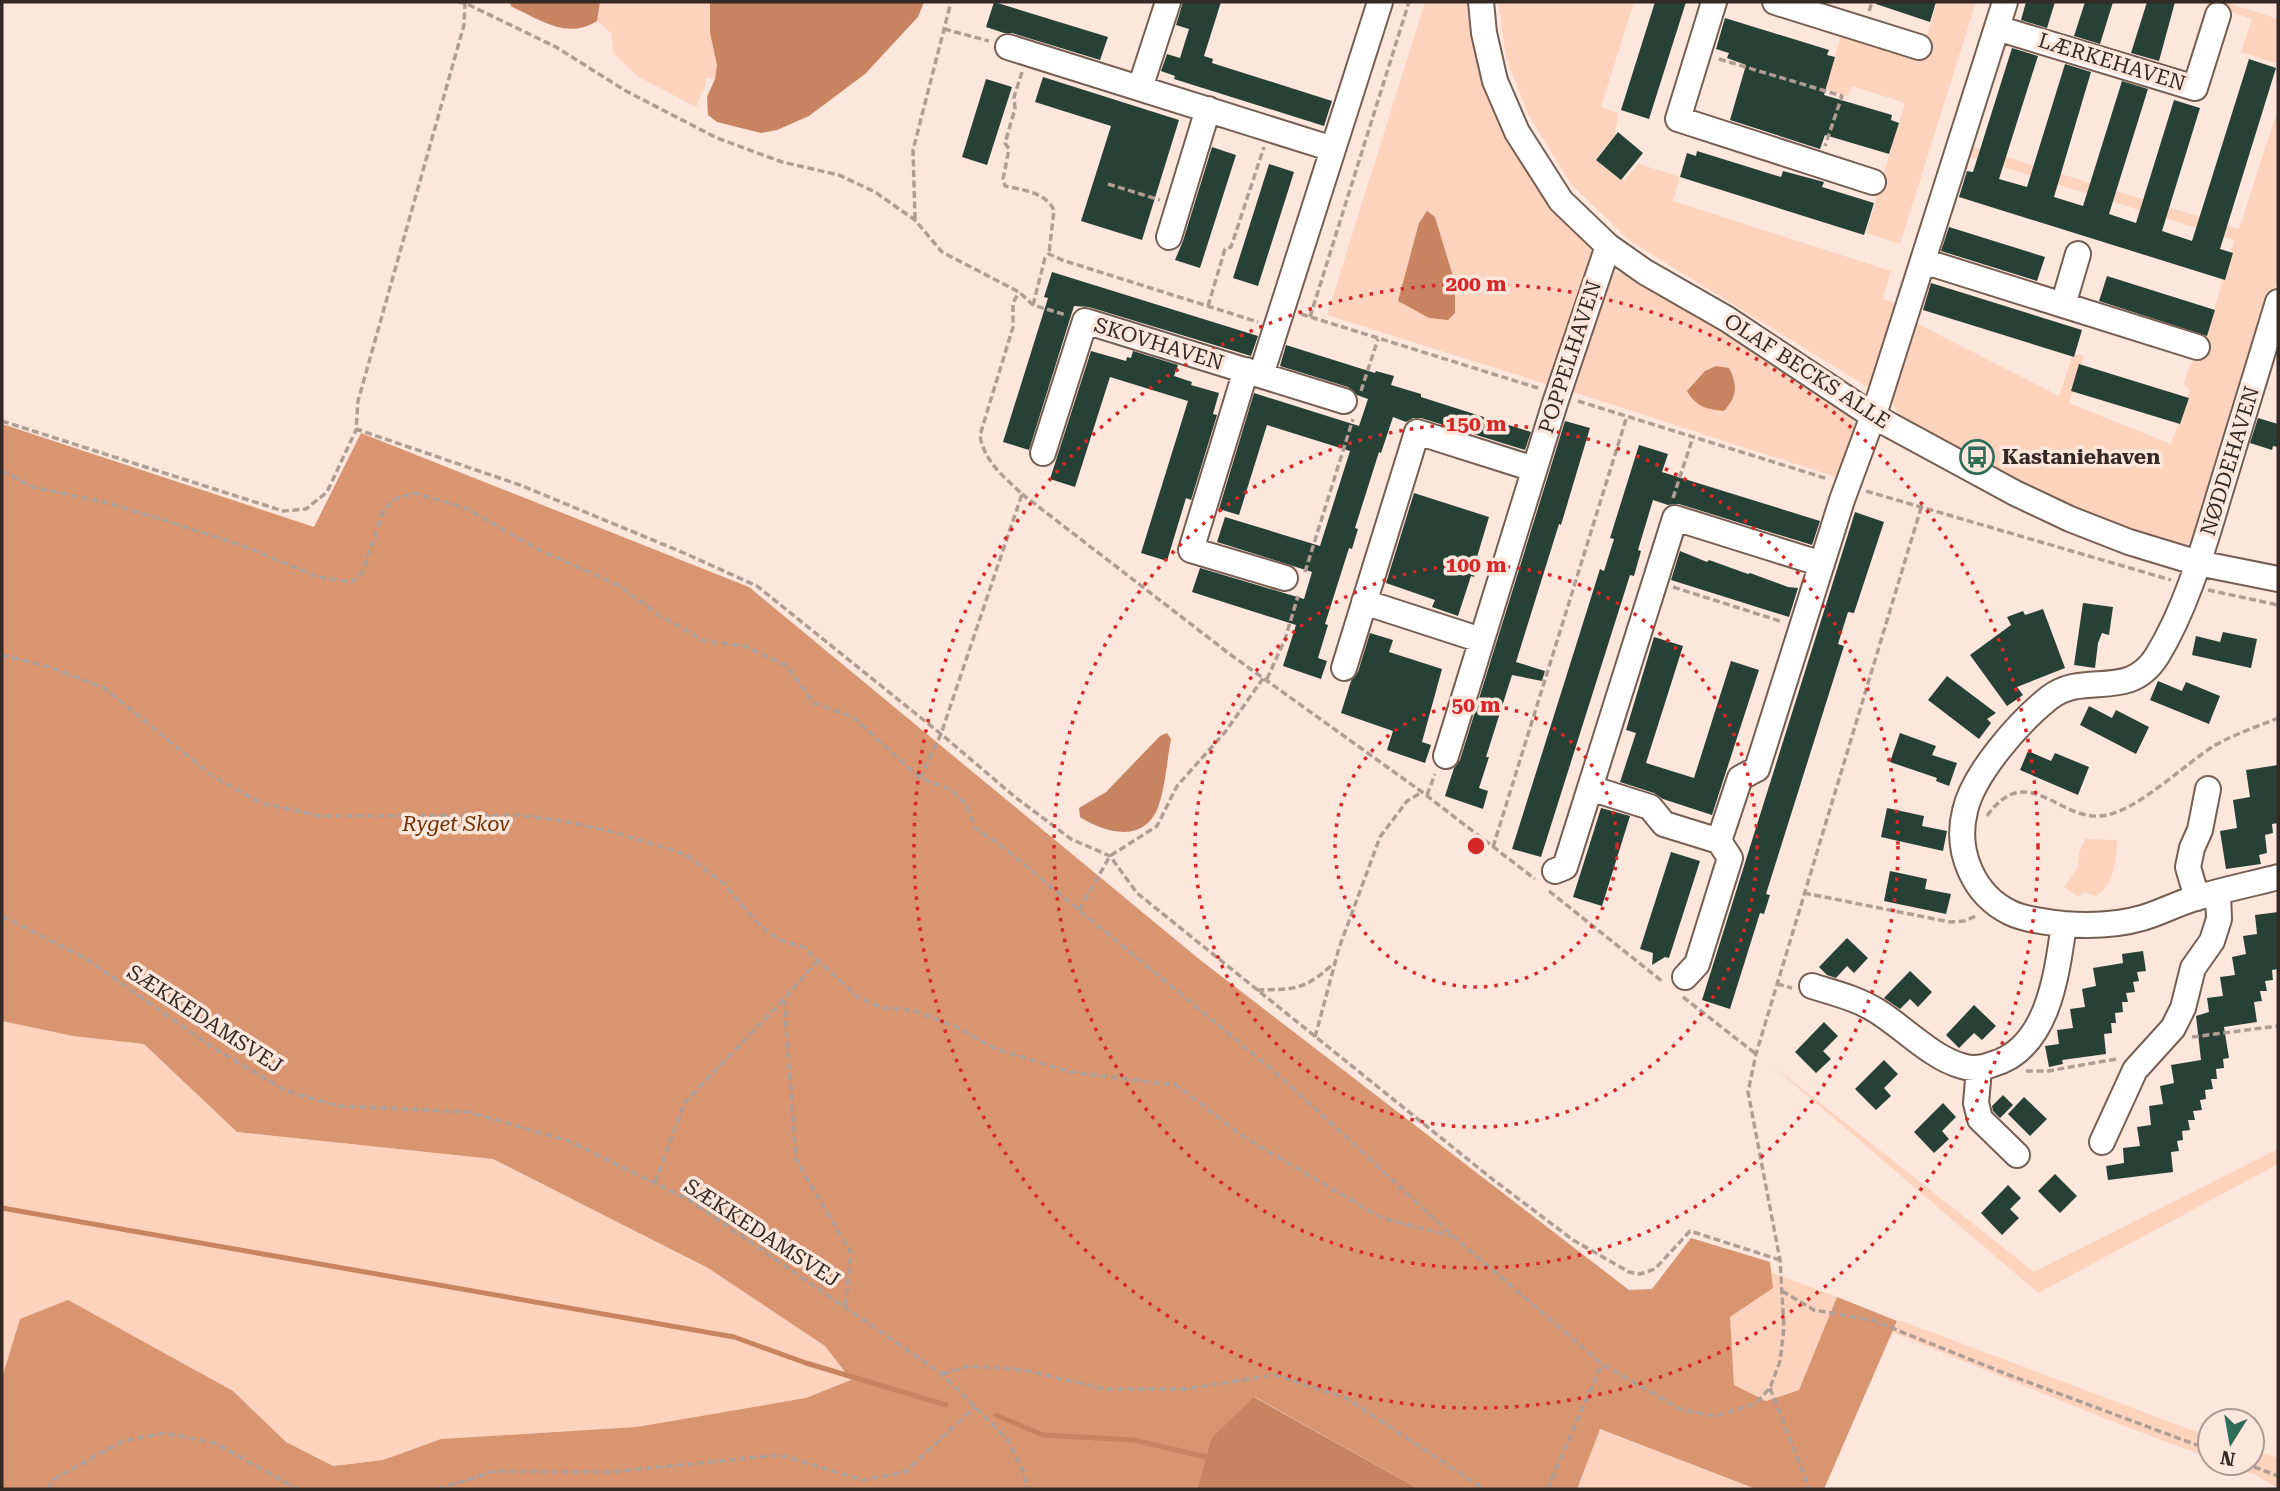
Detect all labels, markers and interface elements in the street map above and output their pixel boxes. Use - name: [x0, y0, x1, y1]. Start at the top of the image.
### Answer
- street label: LÆRKEHAVEN: [2035, 28, 2189, 96]
- text: 200 m: [1446, 272, 1506, 296]
- street label: POPPELHAVEN: [1534, 277, 1606, 437]
- street label: OLAF BECKS ALLE: [1720, 308, 1894, 434]
- street label: SKOVHAVEN: [1091, 313, 1227, 375]
- street label: NØDDEHAVEN: [2196, 383, 2264, 539]
- text: 150 m: [1446, 412, 1506, 436]
- bus stop icon: Kastaniehaven: [1958, 438, 1996, 476]
- place label: Kastaniehaven: [2002, 445, 2160, 469]
- text: 100 m: [1446, 553, 1506, 577]
- text: 50 m: [1451, 693, 1501, 717]
- park label: Ryget Skov: [401, 812, 510, 836]
- centre of rings: [1464, 834, 1488, 858]
- street label: SÆKKEDAMSVEJ: [123, 960, 287, 1078]
- street label: SÆKKEDAMSVEJ: [680, 1174, 844, 1292]
- north arrow: [2196, 1407, 2266, 1477]
- text: N: [2218, 1445, 2237, 1471]

